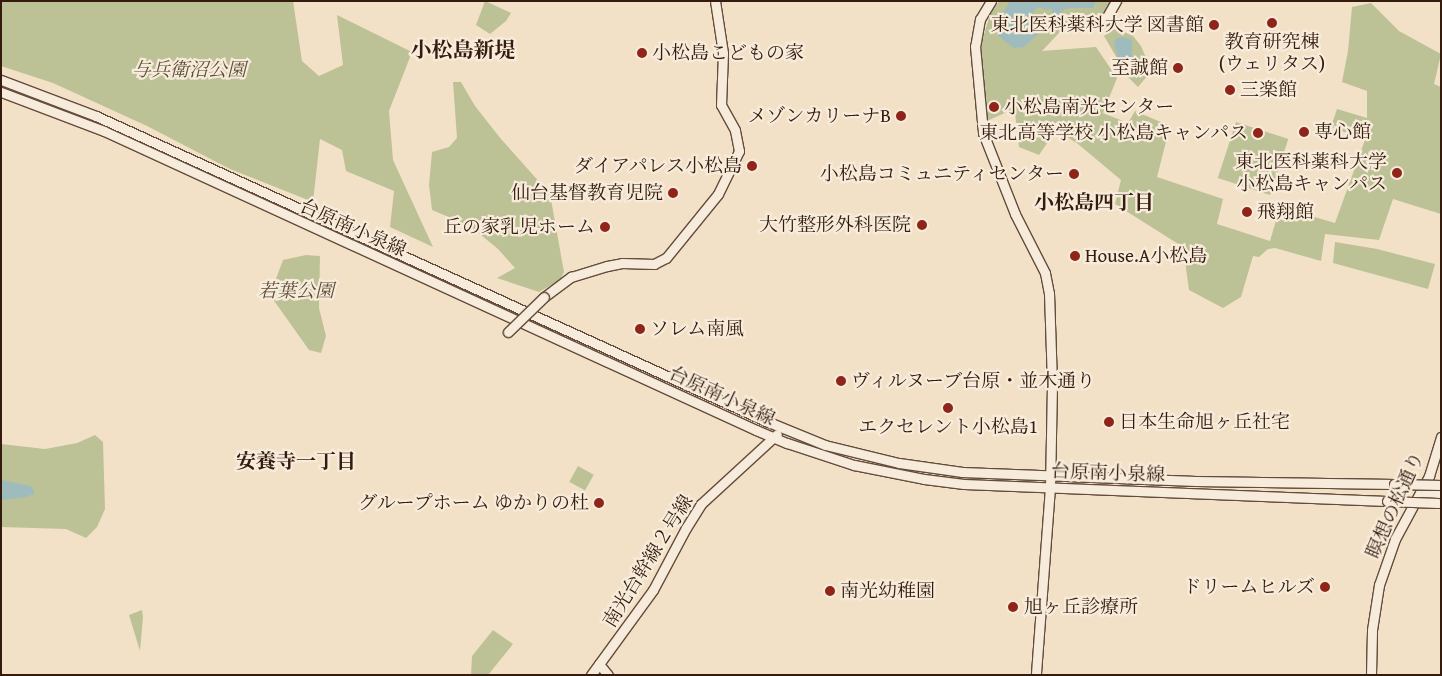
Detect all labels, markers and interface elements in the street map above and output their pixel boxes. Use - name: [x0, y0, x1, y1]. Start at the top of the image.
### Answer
- place label: 東北医科薬科大学 図書館: [991, 14, 1204, 36]
- marker: 教育研究棟 (ウェリタス): [1266, 17, 1278, 29]
- marker: 東北医科薬科大学 図書館: [1208, 19, 1220, 31]
- place label: 教育研究棟 (ウェリタス): [1218, 31, 1326, 75]
- district label: 小松島新堤: [411, 37, 515, 63]
- place label: 小松島こどもの家: [652, 42, 804, 64]
- marker: 小松島こどもの家: [636, 47, 648, 59]
- place label: 至誠館: [1111, 57, 1168, 79]
- park label: 与兵衛沼公園: [132, 59, 246, 81]
- marker: 至誠館: [1172, 62, 1184, 74]
- place label: 三楽館: [1240, 79, 1297, 101]
- marker: 三楽館: [1224, 84, 1236, 96]
- place label: 小松島南光センター: [1004, 96, 1175, 118]
- marker: 小松島南光センター: [988, 101, 1000, 113]
- place label: メゾンカリーナB: [747, 105, 891, 127]
- marker: メゾンカリーナB: [895, 110, 907, 122]
- place label: 専心館: [1314, 121, 1371, 143]
- place label: 東北高等学校 小松島キャンパス: [978, 122, 1248, 144]
- marker: 専心館: [1298, 126, 1310, 138]
- marker: 東北高等学校 小松島キャンパス: [1252, 127, 1264, 139]
- place label: 東北医科薬科大学 小松島キャンパス: [1235, 151, 1387, 195]
- place label: ダイアパレス小松島: [571, 155, 742, 177]
- marker: ダイアパレス小松島: [746, 160, 758, 172]
- place label: 小松島コミュニティセンター: [817, 163, 1064, 185]
- marker: 東北医科薬科大学 小松島キャンパス: [1391, 167, 1403, 179]
- marker: 小松島コミュニティセンター: [1068, 168, 1080, 180]
- place label: 仙台基督教育児院: [511, 182, 663, 204]
- marker: 仙台基督教育児院: [667, 187, 679, 199]
- district label: 小松島四丁目: [1034, 189, 1154, 213]
- street label: 台原南小泉線: [296, 194, 410, 262]
- place label: 飛翔館: [1257, 201, 1314, 223]
- marker: 飛翔館: [1241, 206, 1253, 218]
- place label: 大竹整形外科医院: [759, 214, 911, 236]
- place label: 丘の家乳児ホーム: [443, 216, 595, 238]
- marker: 大竹整形外科医院: [915, 218, 929, 232]
- marker: 丘の家乳児ホーム: [599, 221, 611, 233]
- place label: House.A小松島: [1085, 245, 1207, 267]
- marker: House.A小松島: [1069, 250, 1081, 262]
- park label: 若葉公園: [258, 280, 334, 302]
- place label: ソレム南風: [650, 318, 745, 340]
- marker: ソレム南風: [634, 323, 646, 335]
- street label: 台原南小泉線: [666, 362, 778, 430]
- place label: ヴィルヌーブ台原・並木通り: [851, 370, 1098, 392]
- marker: ヴィルヌーブ台原・並木通り: [835, 375, 847, 387]
- marker: エクセレント小松島1: [942, 402, 954, 414]
- place label: 日本生命旭ヶ丘社宅: [1119, 411, 1290, 433]
- place label: エクセレント小松島1: [858, 416, 1038, 438]
- marker: 日本生命旭ヶ丘社宅: [1103, 416, 1115, 428]
- district label: 安養寺一丁目: [236, 448, 356, 472]
- street label: 瞑想の松通り: [1361, 448, 1429, 562]
- street label: 台原南小泉線: [1051, 460, 1165, 486]
- street label: 南光台幹線２号線: [598, 491, 698, 631]
- place label: グループホーム ゆかりの杜: [357, 492, 589, 514]
- marker: グループホーム ゆかりの杜: [593, 497, 605, 509]
- place label: ドリームヒルズ: [1182, 576, 1315, 598]
- place label: 南光幼稚園: [840, 580, 935, 602]
- marker: ドリームヒルズ: [1319, 581, 1331, 593]
- marker: 南光幼稚園: [824, 585, 836, 597]
- place label: 旭ヶ丘診療所: [1024, 596, 1138, 618]
- marker: 旭ヶ丘診療所: [1006, 600, 1020, 614]

